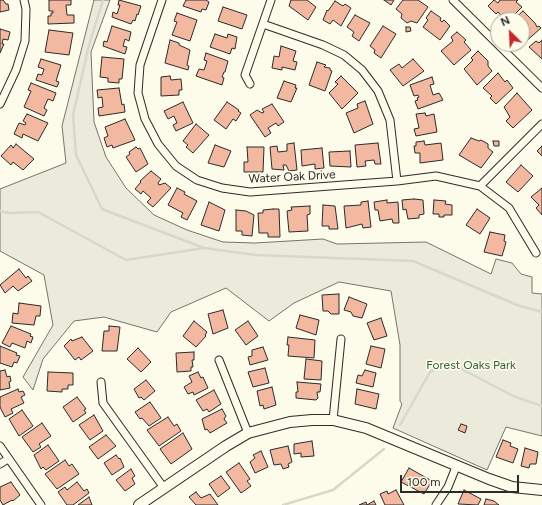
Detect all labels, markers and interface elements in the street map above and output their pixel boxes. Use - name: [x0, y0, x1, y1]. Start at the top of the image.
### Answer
- north arrow: [490, 12, 530, 52]
- text: N: [499, 14, 512, 29]
- street label: Water Oak Drive: [248, 168, 336, 186]
- park label: Forest Oaks Park: [426, 358, 516, 372]
- scale bar: [402, 467, 521, 493]
- text: 100 m: [407, 475, 441, 489]

